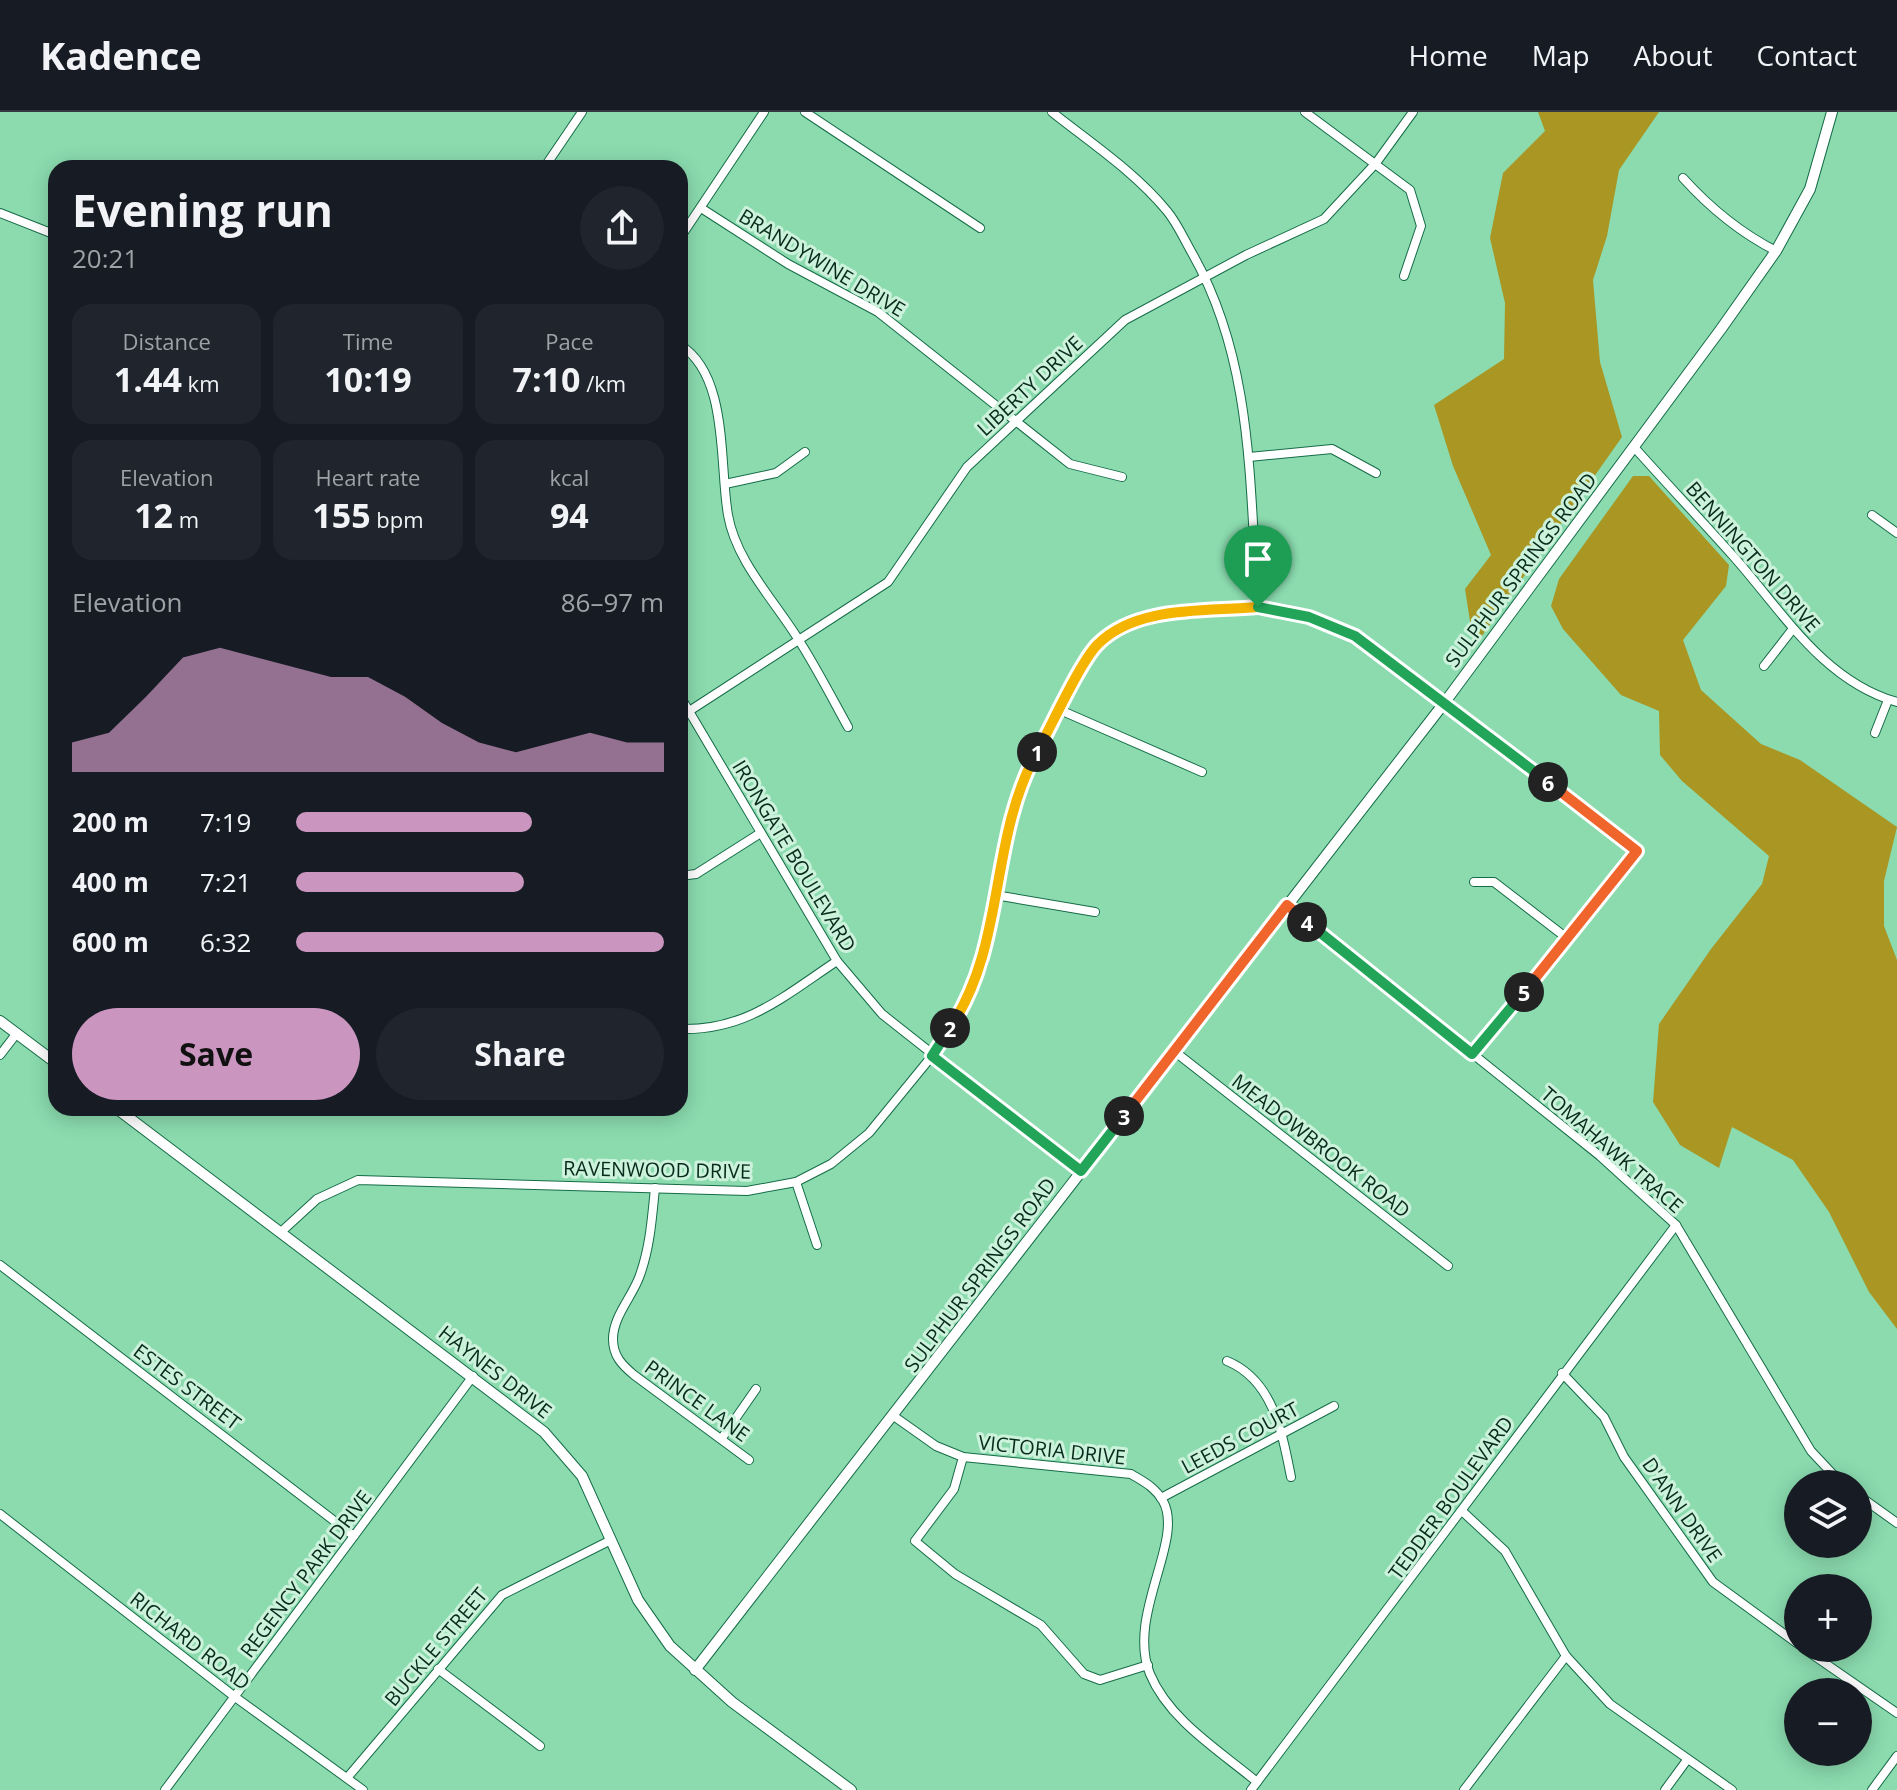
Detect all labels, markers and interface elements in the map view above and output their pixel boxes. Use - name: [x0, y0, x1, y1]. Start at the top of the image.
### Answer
- text: Kadence: [40, 29, 202, 81]
- text: Home: [1409, 36, 1488, 74]
- text: Map: [1532, 36, 1590, 74]
- text: About: [1634, 36, 1712, 74]
- text: Contact: [1756, 36, 1857, 74]
- text: Evening run: [72, 180, 333, 240]
- button: share: [580, 186, 664, 270]
- street label: BRANDYWINE DRIVE: [734, 202, 910, 323]
- text: 20:21: [72, 240, 138, 276]
- text: Distance: [122, 326, 211, 356]
- text: Time: [343, 326, 393, 356]
- text: Pace: [545, 326, 594, 356]
- street label: LIBERTY DRIVE: [971, 330, 1088, 442]
- text: 1.44: [114, 356, 182, 402]
- text: 10:19: [324, 356, 412, 402]
- text: 7:10: [512, 356, 580, 402]
- text: km: [182, 368, 220, 398]
- text: /km: [580, 368, 626, 398]
- text: Elevation: [120, 462, 213, 492]
- text: Heart rate: [316, 462, 420, 492]
- text: kcal: [549, 462, 589, 492]
- street label: SULPHUR SPRINGS ROAD: [1439, 467, 1603, 672]
- street label: BENNINGTON DRIVE: [1680, 475, 1826, 638]
- text: 12: [134, 492, 173, 538]
- text: 155: [312, 492, 371, 538]
- text: 94: [550, 492, 589, 538]
- text: m: [173, 504, 199, 534]
- text: bpm: [371, 504, 424, 534]
- pin: [1224, 525, 1292, 607]
- icon: arrive: [1236, 537, 1280, 581]
- text: Elevation: [72, 584, 182, 620]
- text: 86–97 m: [561, 584, 664, 620]
- pin: 1: [1017, 732, 1057, 772]
- text: 1: [1031, 737, 1043, 767]
- street label: IRONGATE BOULEVARD: [726, 755, 862, 957]
- pin: 6: [1528, 762, 1568, 802]
- text: 6: [1542, 767, 1554, 797]
- text: 200 m: [72, 804, 149, 840]
- text: 7:19: [200, 804, 251, 840]
- text: 400 m: [72, 864, 149, 900]
- text: 7:21: [200, 864, 251, 900]
- pin: 4: [1287, 902, 1327, 942]
- text: 4: [1301, 907, 1313, 937]
- text: 600 m: [72, 924, 149, 960]
- text: 6:32: [200, 924, 251, 960]
- pin: 5: [1504, 972, 1544, 1012]
- text: 5: [1518, 977, 1530, 1007]
- button: Save: [72, 1008, 360, 1100]
- button: Share: [376, 1008, 664, 1100]
- pin: 2: [930, 1008, 970, 1048]
- text: 2: [944, 1013, 956, 1043]
- street label: MEADOWBROOK ROAD: [1227, 1068, 1416, 1224]
- street label: TOMAHAWK TRACE: [1535, 1080, 1689, 1219]
- pin: 3: [1104, 1096, 1144, 1136]
- text: 3: [1118, 1101, 1130, 1131]
- street label: RAVENWOOD DRIVE: [563, 1154, 751, 1185]
- street label: SULPHUR SPRINGS ROAD: [898, 1172, 1062, 1377]
- street label: HAYNES DRIVE: [433, 1319, 557, 1424]
- street label: ESTES STREET: [128, 1337, 247, 1436]
- street label: PRINCE LANE: [640, 1353, 755, 1448]
- street label: LEEDS COURT: [1176, 1395, 1303, 1480]
- street label: TEDDER BOULEVARD: [1382, 1411, 1519, 1585]
- street label: VICTORIA DRIVE: [977, 1428, 1127, 1471]
- street label: D'ANN DRIVE: [1636, 1452, 1729, 1568]
- map controls: [1784, 1470, 1872, 1766]
- button: layers: [1784, 1470, 1872, 1558]
- street label: REGENCY PARK DRIVE: [234, 1484, 377, 1663]
- button: +: [1784, 1574, 1872, 1662]
- street label: BUCKLE STREET: [378, 1582, 493, 1712]
- street label: RICHARD ROAD: [125, 1585, 256, 1696]
- button: −: [1784, 1678, 1872, 1766]

